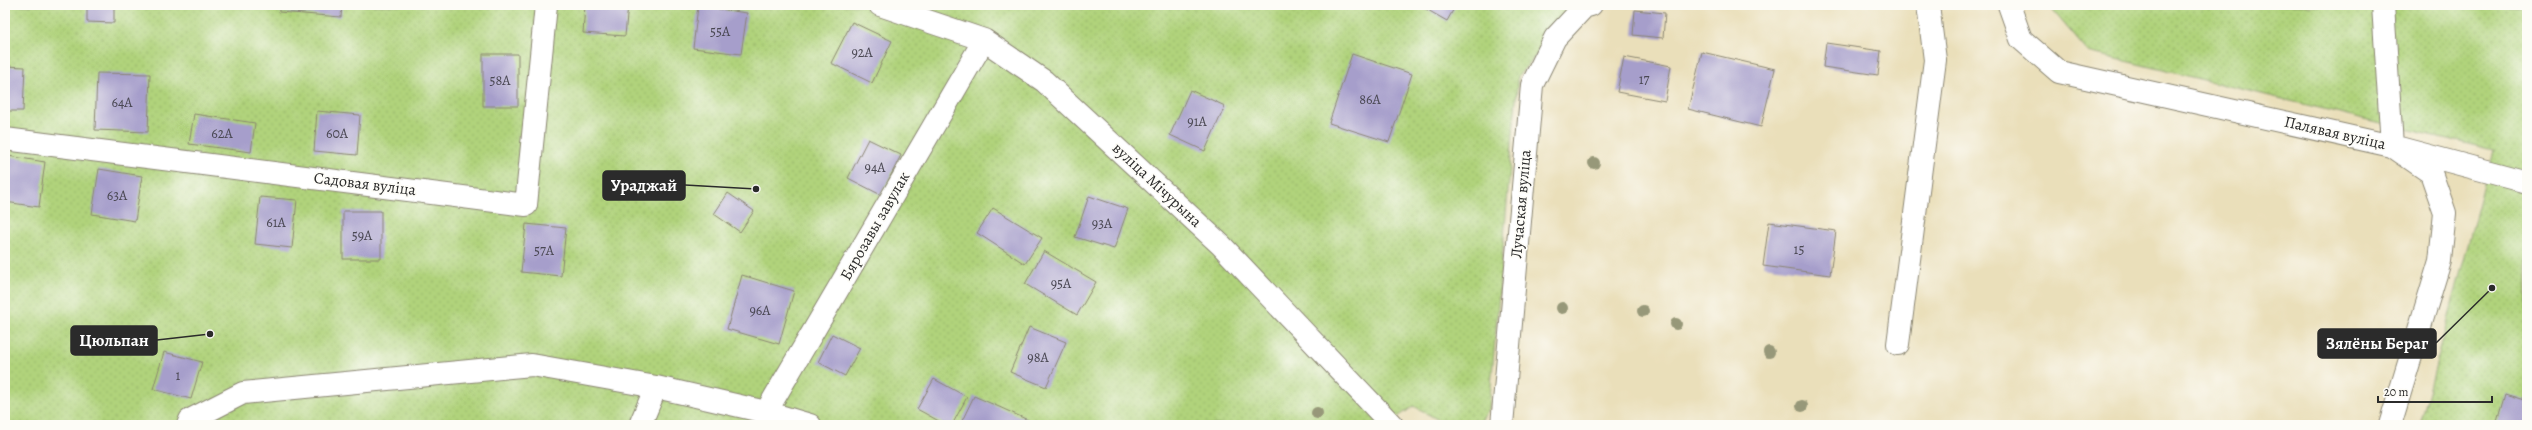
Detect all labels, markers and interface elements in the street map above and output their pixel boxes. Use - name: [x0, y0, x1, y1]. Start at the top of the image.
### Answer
- house number: 55А: [710, 22, 731, 41]
- house number: 92А: [851, 43, 873, 62]
- house number: 17: [1639, 70, 1649, 89]
- house number: 58А: [490, 71, 511, 90]
- house number: 86А: [1359, 90, 1382, 109]
- house number: 64А: [112, 93, 133, 112]
- street label: Палявая вуліца: [2282, 111, 2389, 156]
- house number: 91А: [1187, 112, 1207, 131]
- house number: 62А: [211, 124, 233, 143]
- house number: 60А: [326, 124, 349, 143]
- street label: вуліца Мічурына: [1107, 138, 1207, 233]
- street label: Лучаская вуліца: [1505, 148, 1537, 259]
- house number: 94А: [865, 158, 886, 177]
- street label: Садовая вуліца: [313, 167, 418, 201]
- street label: Бярозавы завулак: [835, 168, 915, 284]
- callout: Ураджай: [603, 171, 685, 200]
- text: Ураджай: [611, 174, 677, 197]
- house number: 63А: [107, 186, 128, 205]
- house number: 61А: [266, 213, 287, 232]
- house number: 93А: [1092, 214, 1113, 233]
- house number: 59А: [352, 226, 373, 245]
- house number: 15: [1794, 240, 1804, 259]
- house number: 57А: [534, 241, 555, 260]
- house number: 95А: [1051, 274, 1072, 293]
- house number: 96А: [749, 301, 771, 320]
- callout: Цюльпан: [71, 326, 157, 355]
- text: Цюльпан: [79, 329, 149, 352]
- callout: Зялёны Бераг: [2318, 329, 2436, 358]
- text: Зялёны Бераг: [2326, 332, 2429, 355]
- house number: 98А: [1027, 348, 1049, 367]
- house number: 1: [176, 366, 181, 385]
- scale bar: [2378, 378, 2492, 404]
- text: 20 m: [2384, 384, 2408, 400]

